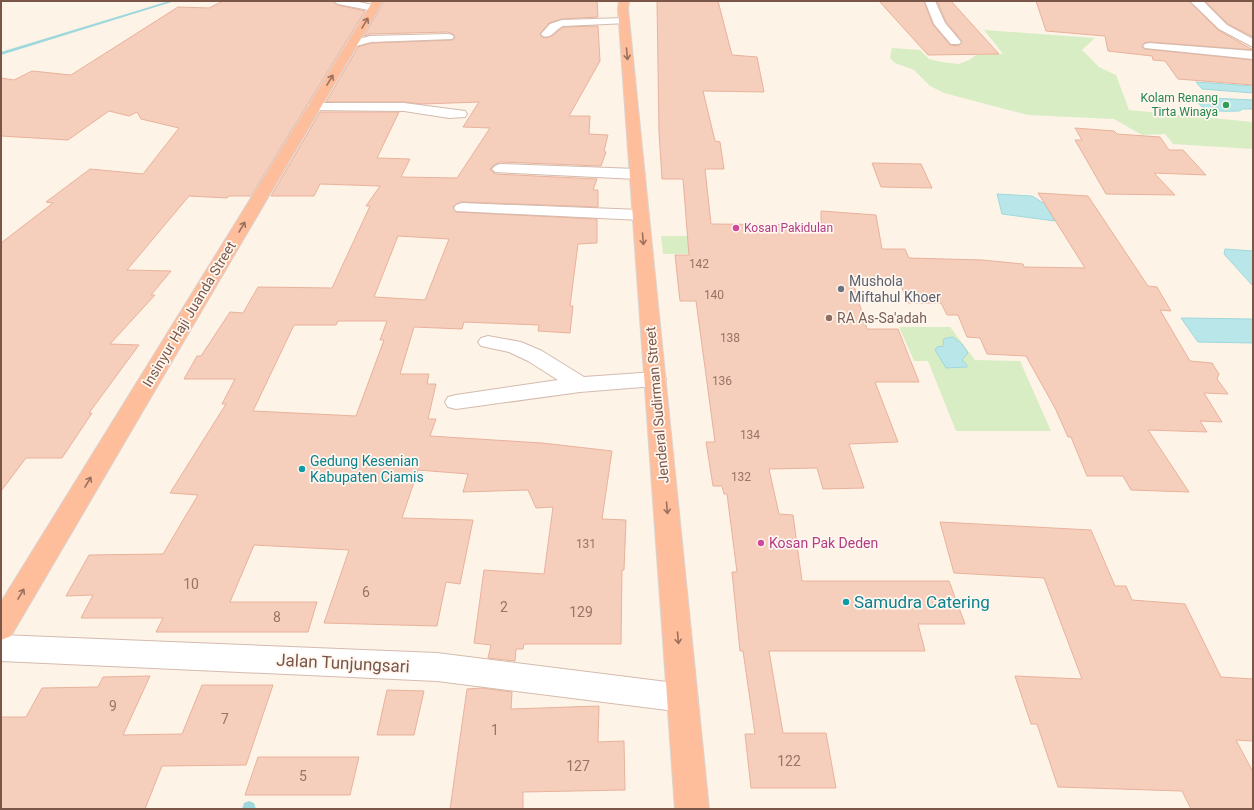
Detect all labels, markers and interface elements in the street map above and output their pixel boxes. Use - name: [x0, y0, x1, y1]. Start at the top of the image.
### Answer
- one-way arrow: [361, 17, 369, 29]
- one-way arrow: [623, 47, 631, 60]
- one-way arrow: [327, 74, 335, 86]
- place label: Kolam Renang Tirta Winaya: [1141, 91, 1218, 119]
- marker: Kolam Renang Tirta Winaya: [1221, 100, 1231, 110]
- one-way arrow: [238, 221, 246, 233]
- place label: Kosan Pakidulan: [744, 221, 833, 235]
- marker: Kosan Pakidulan: [731, 223, 741, 233]
- one-way arrow: [639, 232, 646, 245]
- street label: Insinyur Haji Juanda Street: [139, 238, 239, 390]
- house number: 142: [689, 257, 709, 271]
- place label: Mushola Miftahul Khoer: [849, 273, 941, 305]
- marker: Mushola Miftahul Khoer: [836, 284, 846, 294]
- house number: 140: [704, 288, 724, 302]
- place label: RA As-Sa'adah: [837, 310, 927, 326]
- marker: RA As-Sa'adah: [824, 313, 834, 323]
- street label: Jenderal Sudirman Street: [642, 326, 672, 484]
- house number: 138: [720, 331, 740, 345]
- house number: 136: [712, 374, 732, 388]
- house number: 134: [740, 428, 760, 442]
- place label: Gedung Kesenian Kabupaten Ciamis: [310, 453, 424, 485]
- marker: Gedung Kesenian Kabupaten Ciamis: [297, 464, 307, 474]
- house number: 132: [731, 470, 751, 484]
- one-way arrow: [84, 477, 92, 488]
- one-way arrow: [663, 501, 670, 514]
- place label: Kosan Pak Deden: [769, 535, 878, 551]
- house number: 131: [576, 537, 596, 551]
- marker: Kosan Pak Deden: [756, 538, 766, 548]
- house number: 10: [183, 576, 199, 592]
- house number: 6: [362, 584, 370, 600]
- one-way arrow: [17, 589, 25, 600]
- place label: Samudra Catering: [854, 592, 990, 612]
- marker: Samudra Catering: [841, 597, 851, 607]
- house number: 2: [500, 599, 508, 615]
- house number: 129: [569, 604, 593, 620]
- house number: 8: [273, 609, 281, 625]
- one-way arrow: [674, 631, 681, 644]
- street label: Jalan Tunjungsari: [276, 650, 410, 676]
- house number: 9: [109, 698, 117, 714]
- house number: 7: [221, 711, 229, 727]
- house number: 1: [491, 722, 499, 738]
- house number: 122: [777, 753, 801, 769]
- house number: 127: [566, 758, 590, 774]
- house number: 5: [299, 768, 307, 784]

